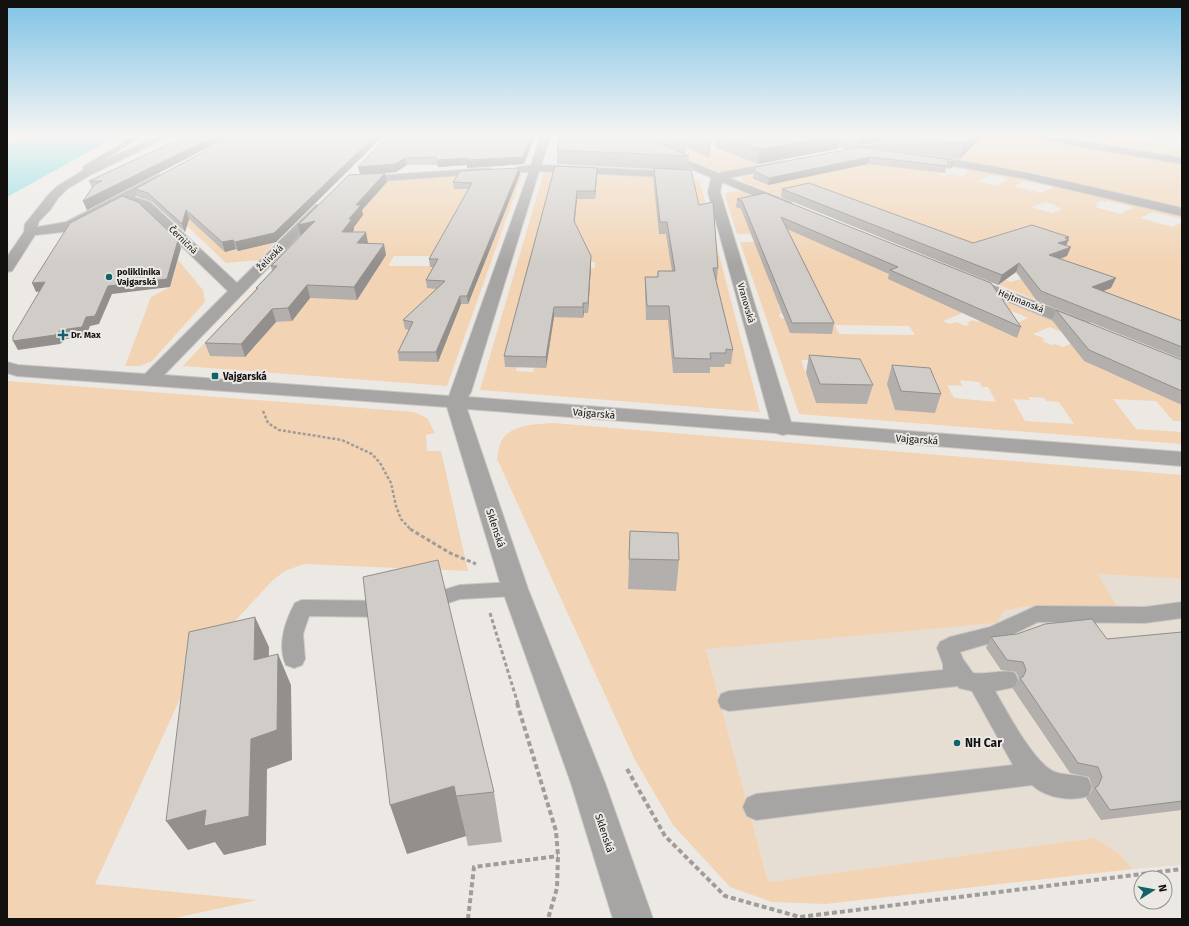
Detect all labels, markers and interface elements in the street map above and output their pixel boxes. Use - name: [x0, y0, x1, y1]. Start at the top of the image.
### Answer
- street label: Černičná: [167, 223, 200, 256]
- street label: Želivská: [254, 242, 285, 273]
- place label: poliklinika Vajgarská: [116, 267, 161, 287]
- marker: poliklinika Vajgarská: [104, 272, 114, 282]
- street label: Vranovská: [735, 282, 757, 324]
- street label: Hejtmanská: [997, 287, 1045, 315]
- marker: Dr. Max: [58, 330, 68, 340]
- place label: Dr. Max: [71, 330, 101, 340]
- place label: Vajgarská: [222, 370, 267, 383]
- marker: Vajgarská: [210, 371, 220, 381]
- street label: Vajgarská: [572, 406, 616, 422]
- street label: Vajgarská: [895, 433, 939, 447]
- street label: Sklenská: [483, 508, 507, 549]
- place label: NH Car: [965, 736, 1002, 750]
- marker: NH Car: [952, 738, 962, 748]
- street label: Sklenská: [592, 813, 616, 854]
- north arrow: [1133, 870, 1173, 910]
- text: N: [1155, 883, 1169, 893]

